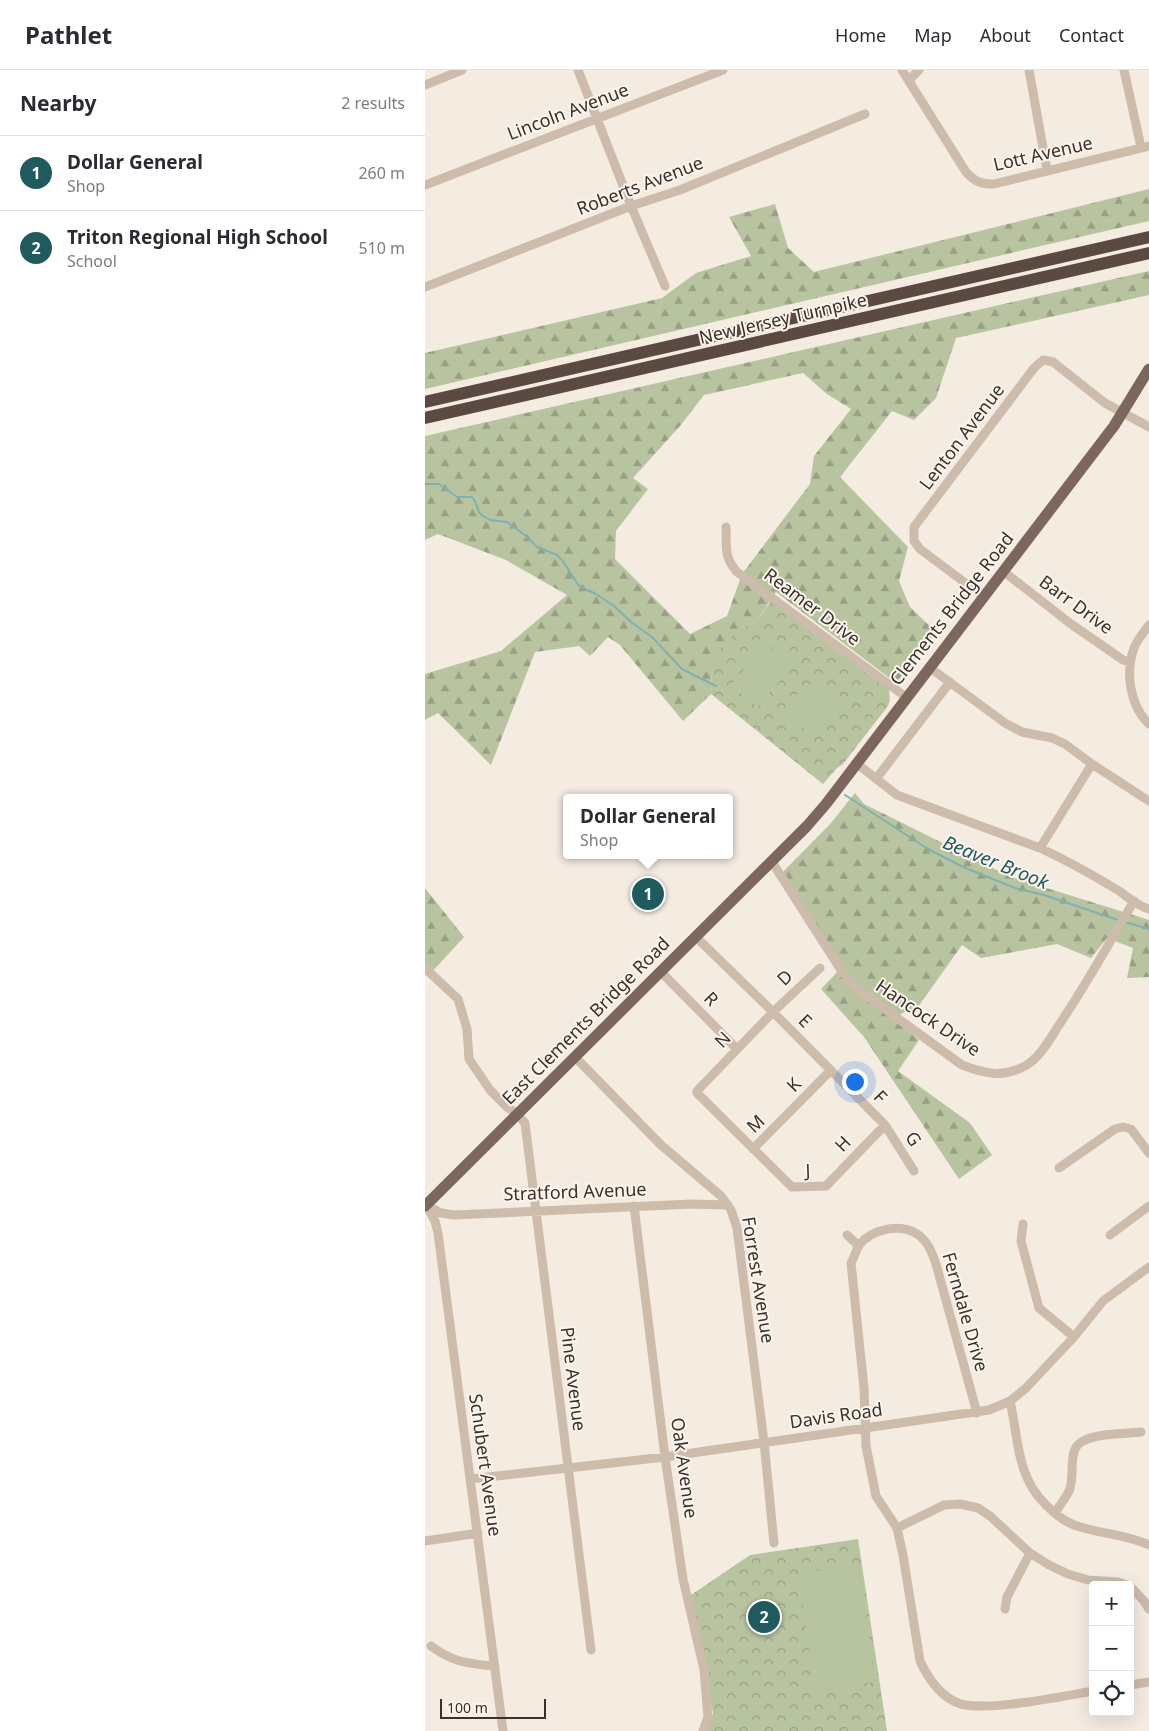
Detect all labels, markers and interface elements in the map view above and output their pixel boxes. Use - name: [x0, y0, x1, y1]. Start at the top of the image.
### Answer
- text: Pathlet: [25, 18, 112, 51]
- text: Home: [835, 23, 886, 47]
- text: Map: [914, 23, 952, 47]
- text: About: [980, 23, 1031, 47]
- text: Contact: [1059, 23, 1124, 47]
- street label: Lincoln Avenue: [503, 77, 632, 145]
- text: Nearby: [20, 89, 96, 117]
- text: 2 results: [341, 92, 405, 114]
- street label: Lott Avenue: [991, 130, 1095, 176]
- text: Dollar General: [67, 149, 203, 175]
- street label: Roberts Avenue: [573, 150, 706, 220]
- text: 1: [31, 162, 41, 184]
- text: 260 m: [358, 162, 405, 184]
- text: Shop: [67, 175, 105, 197]
- text: Triton Regional High School: [67, 224, 328, 250]
- text: 2: [31, 237, 41, 259]
- text: 510 m: [358, 237, 405, 259]
- text: School: [67, 250, 117, 272]
- street label: New Jersey Turnpike: [697, 287, 869, 349]
- street label: Lenton Avenue: [913, 378, 1009, 494]
- street label: Clements Bridge Road: [884, 527, 1019, 690]
- street label: Reamer Drive: [759, 562, 866, 650]
- street label: Barr Drive: [1035, 569, 1118, 639]
- popup: [563, 794, 733, 859]
- text: Dollar General: [580, 803, 716, 829]
- text: Shop: [580, 829, 618, 851]
- water label: Beaver Brook: [939, 829, 1053, 895]
- pin: 1: [632, 875, 664, 913]
- street label: East Clements Bridge Road: [496, 931, 674, 1109]
- street label: D: [771, 964, 797, 990]
- street label: Hancock Drive: [871, 973, 986, 1061]
- street label: R: [699, 986, 724, 1011]
- street label: E: [794, 1008, 818, 1032]
- street label: N: [709, 1026, 736, 1053]
- your location: [842, 1069, 868, 1095]
- street label: K: [781, 1071, 806, 1097]
- street label: F: [869, 1085, 893, 1108]
- street label: M: [741, 1109, 770, 1138]
- street label: G: [900, 1126, 927, 1150]
- street label: H: [829, 1130, 856, 1156]
- street label: J: [803, 1158, 811, 1182]
- street label: Stratford Avenue: [503, 1177, 647, 1205]
- street label: Forrest Avenue: [737, 1215, 781, 1345]
- street label: Ferndale Drive: [937, 1249, 994, 1374]
- street label: Pine Avenue: [556, 1325, 592, 1432]
- street label: Schubert Avenue: [464, 1392, 508, 1538]
- street label: Davis Road: [788, 1397, 884, 1433]
- street label: Oak Avenue: [666, 1416, 704, 1520]
- map controls: [1089, 1581, 1134, 1716]
- button: +: [1089, 1581, 1134, 1626]
- pin: 2: [748, 1598, 780, 1636]
- button: −: [1089, 1626, 1134, 1671]
- button: locate: [1089, 1671, 1134, 1716]
- scale bar: [440, 1696, 546, 1719]
- text: 100 m: [447, 1698, 488, 1717]

